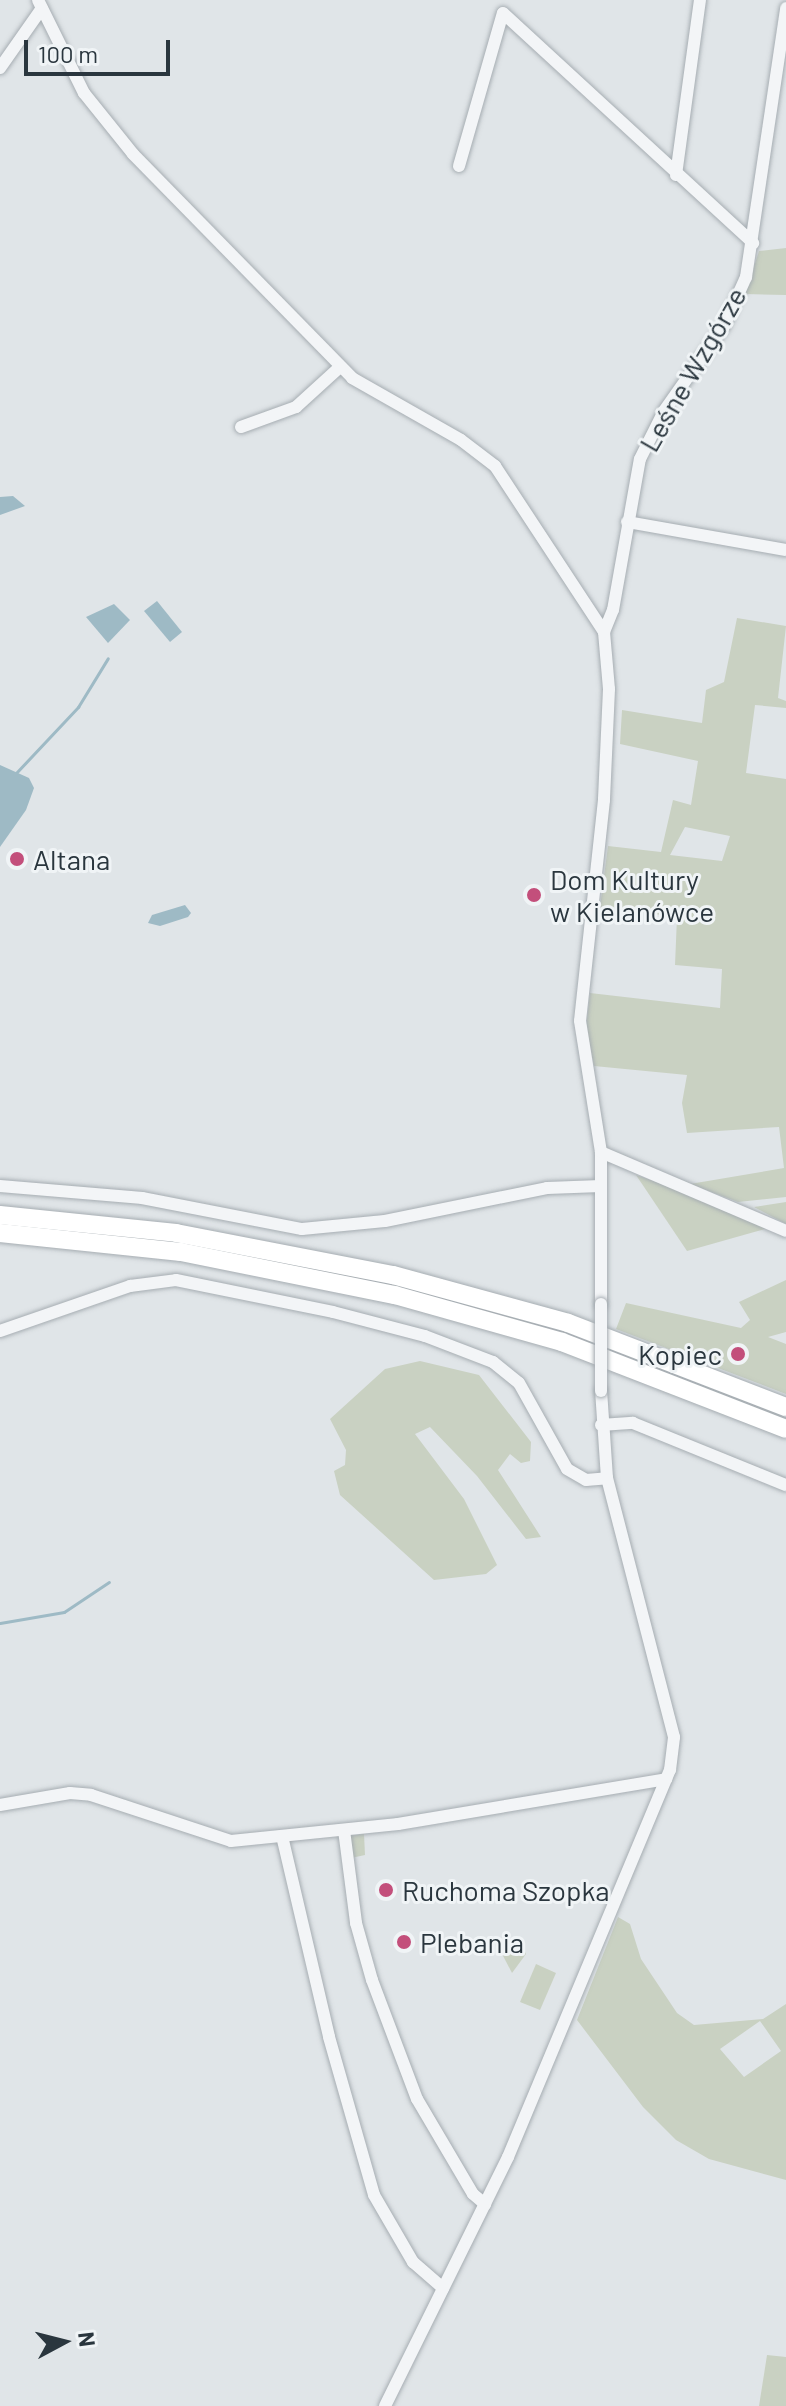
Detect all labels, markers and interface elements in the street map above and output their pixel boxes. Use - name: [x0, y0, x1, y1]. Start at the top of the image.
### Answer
- scale bar: [28, 24, 174, 74]
- text: 100 m: [38, 39, 98, 68]
- street label: Leśne Wzgórze: [631, 281, 753, 457]
- place label: Altana: [33, 842, 110, 876]
- marker: Altana: [8, 850, 26, 868]
- place label: Dom Kultury w Kielanówce: [550, 862, 714, 928]
- marker: Dom Kultury w Kielanówce: [525, 886, 543, 904]
- place label: Kopiec: [638, 1337, 722, 1371]
- marker: Kopiec: [729, 1345, 747, 1363]
- place label: Ruchoma Szopka: [402, 1873, 610, 1907]
- marker: Ruchoma Szopka: [377, 1881, 395, 1899]
- place label: Plebania: [420, 1925, 524, 1959]
- marker: Plebania: [395, 1933, 413, 1951]
- north arrow: [24, 2302, 104, 2382]
- text: N: [74, 2330, 102, 2348]

